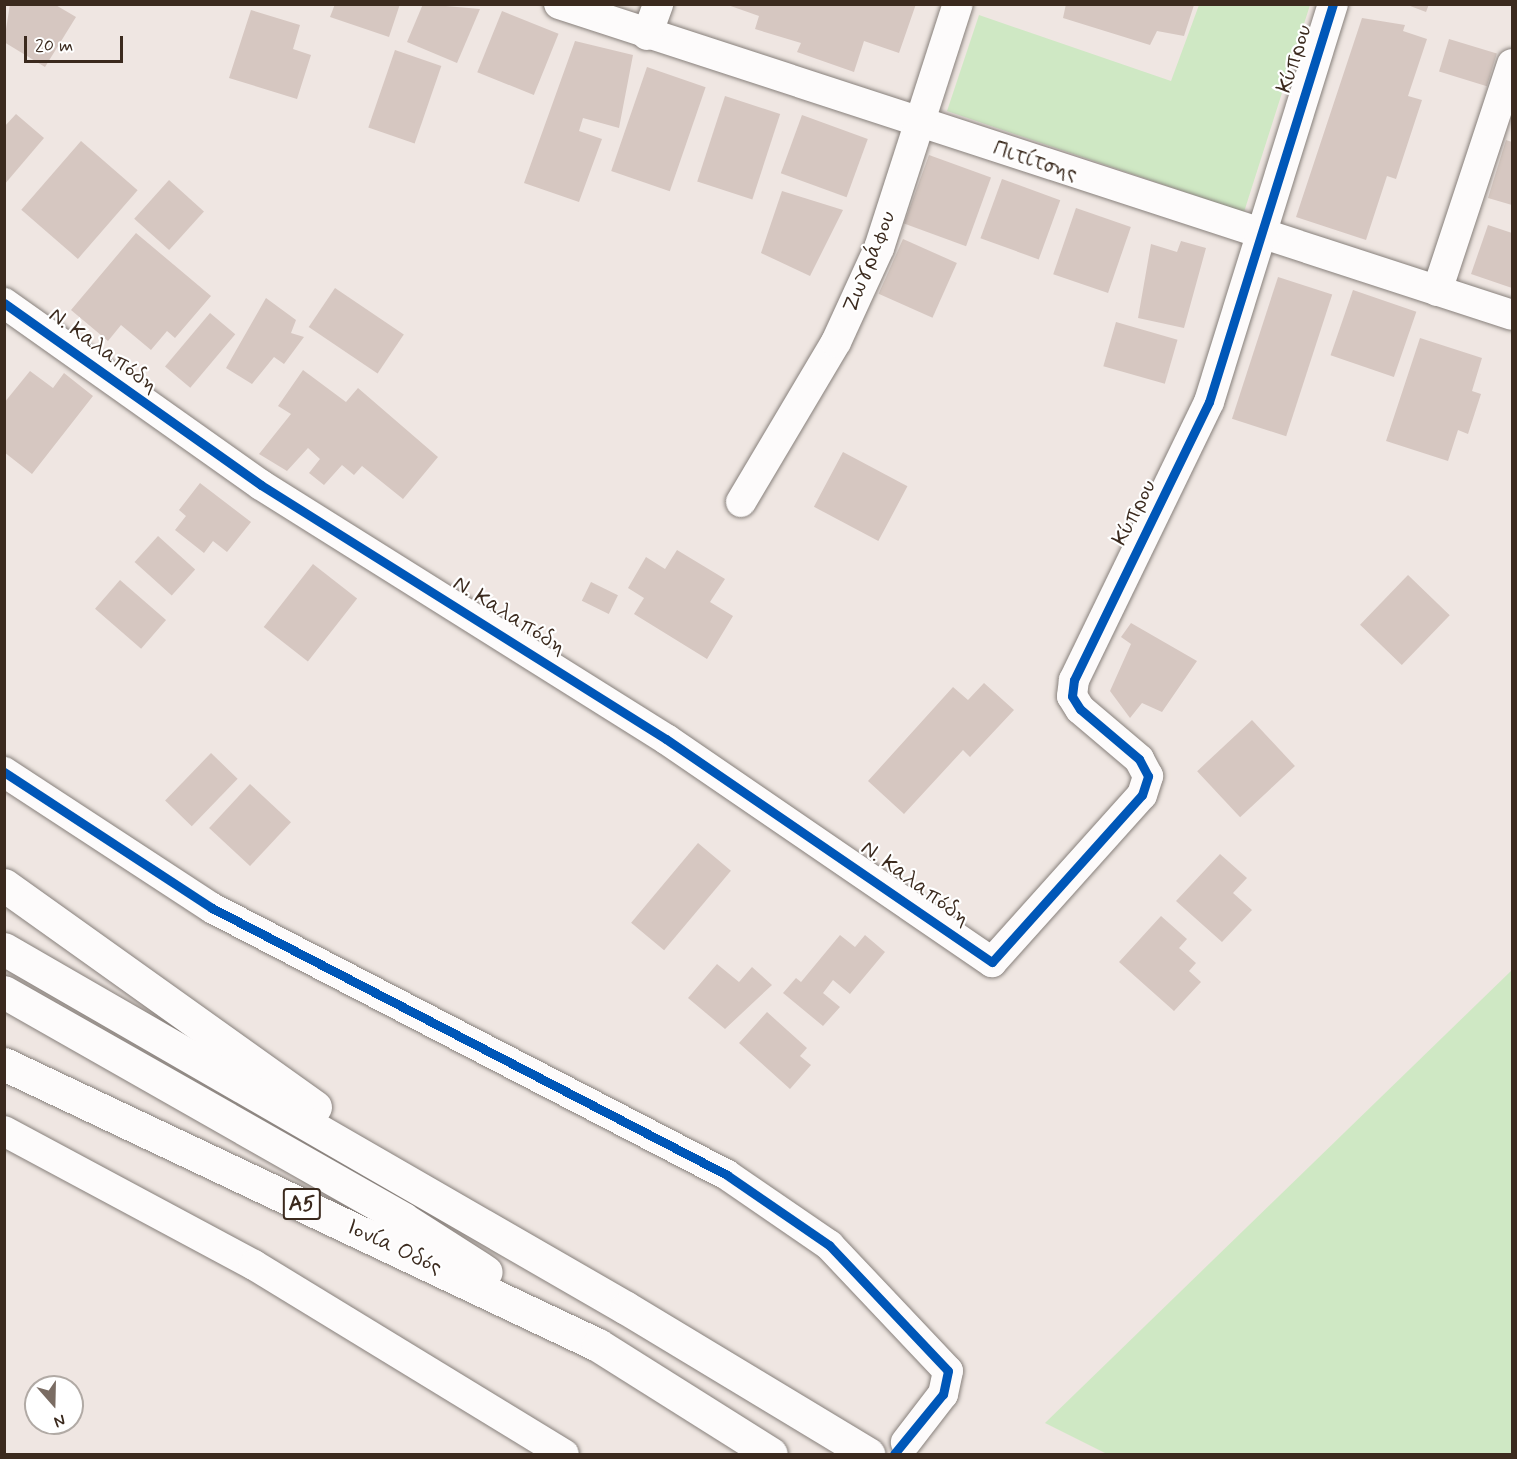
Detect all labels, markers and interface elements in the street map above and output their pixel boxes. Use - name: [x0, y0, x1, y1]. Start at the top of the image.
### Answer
- street label: Κύπρου: [1272, 21, 1318, 97]
- scale bar: [27, 24, 126, 62]
- text: 20 m: [35, 34, 73, 58]
- street label: Πιτίτσης: [989, 136, 1081, 188]
- street label: Ζωγράφου: [838, 207, 902, 317]
- street label: Ν. Καλαπόδη: [43, 303, 163, 399]
- street label: Κύπρου: [1107, 476, 1163, 550]
- street label: Ν. Καλαπόδη: [447, 571, 571, 661]
- street label: Ν. Καλαπόδη: [855, 836, 975, 932]
- road number: Α5: [282, 1186, 322, 1222]
- street label: Ιονία Οδός: [342, 1214, 446, 1282]
- north arrow: [24, 1375, 84, 1435]
- text: N: [51, 1409, 68, 1432]

